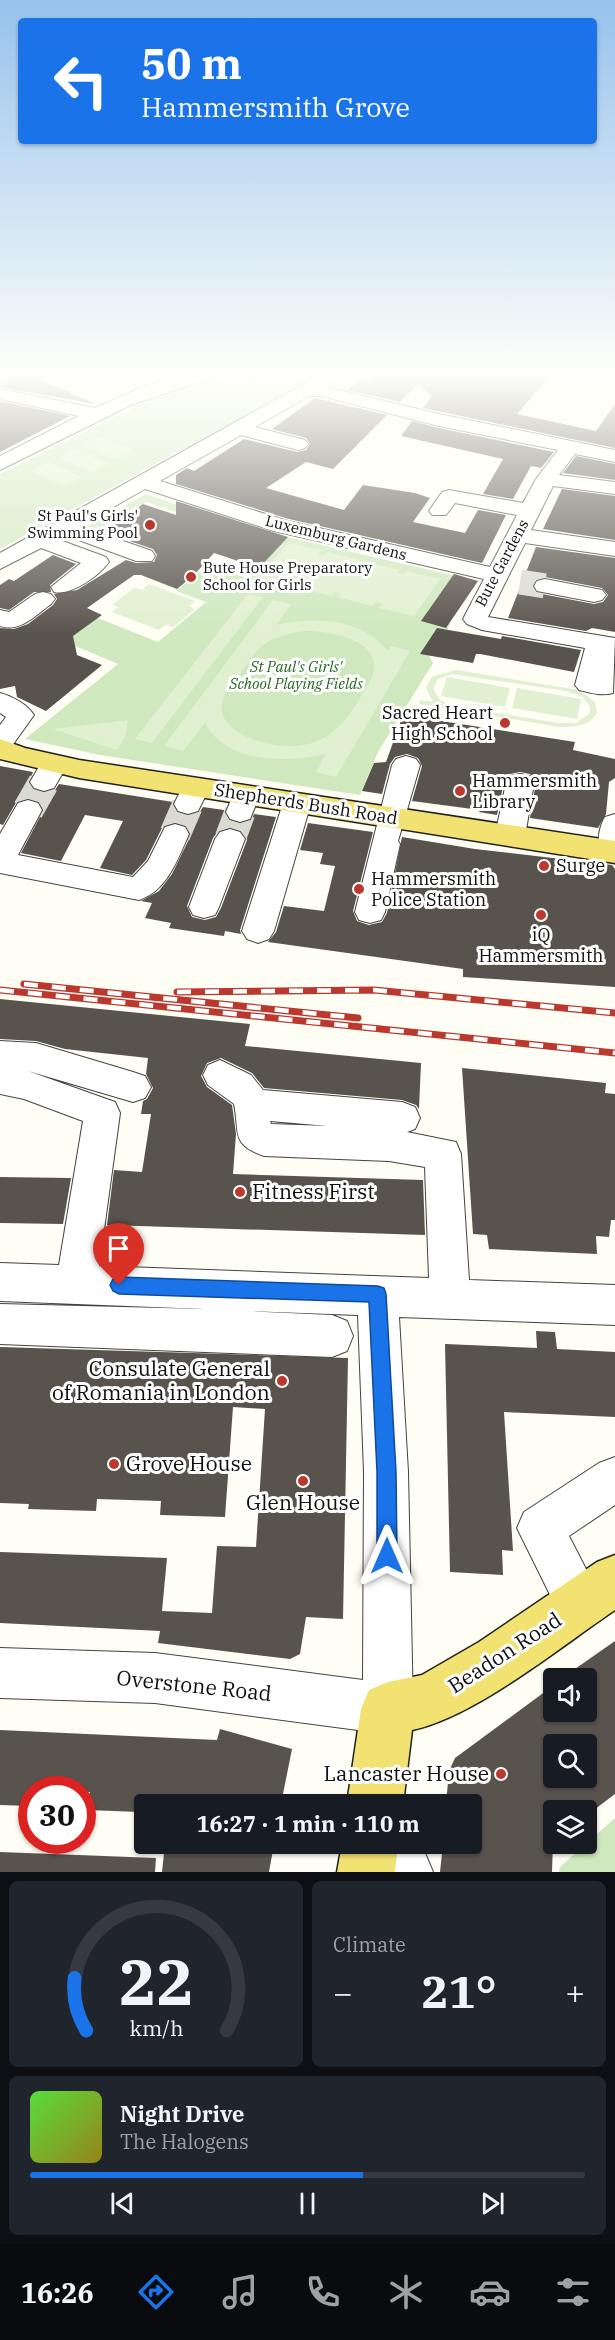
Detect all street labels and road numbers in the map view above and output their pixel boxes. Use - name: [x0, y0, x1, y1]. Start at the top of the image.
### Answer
- street label: Luxemburg Gardens: [263, 511, 409, 564]
- street label: Bute Gardens: [471, 516, 532, 610]
- street label: Shepherds Bush Road: [213, 778, 399, 829]
- street label: Beadon Road: [442, 1605, 567, 1699]
- street label: Overstone Road: [115, 1663, 273, 1707]

